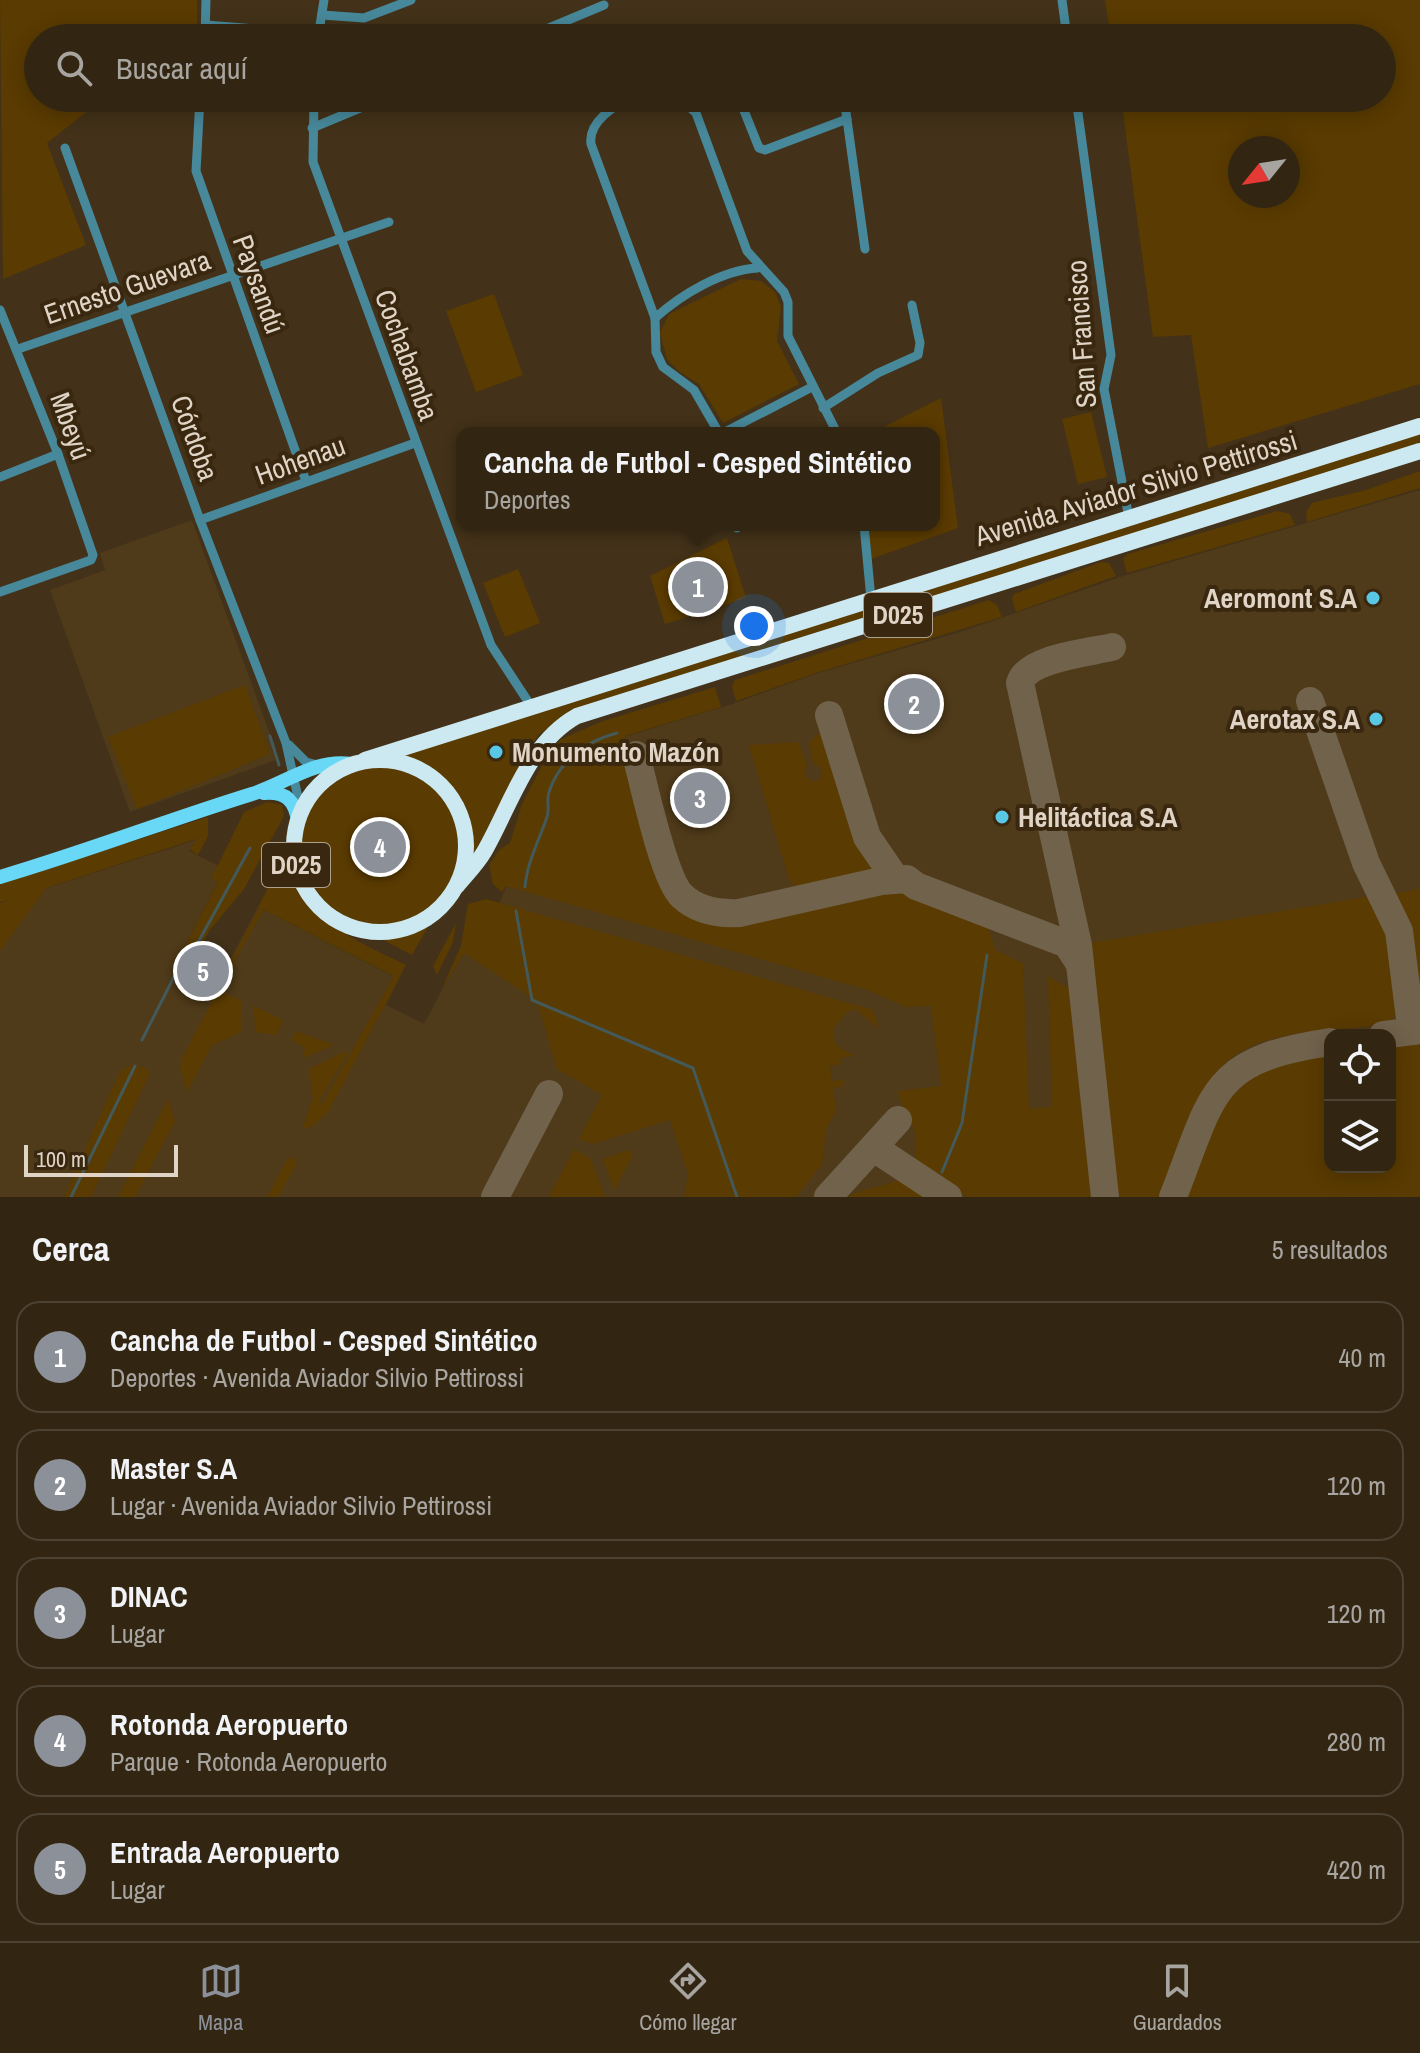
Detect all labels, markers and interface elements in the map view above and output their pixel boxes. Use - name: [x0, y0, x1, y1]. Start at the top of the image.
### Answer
- search box: [24, 24, 1396, 112]
- icon: search: [52, 46, 96, 90]
- text: Buscar aquí: [116, 48, 247, 88]
- north arrow: [1228, 136, 1300, 208]
- street label: Paysandú: [224, 230, 294, 338]
- street label: Ernesto Guevara: [39, 241, 215, 333]
- street label: San Francisco: [1057, 259, 1105, 409]
- street label: Cochabamba: [366, 284, 448, 426]
- street label: Mbeyú: [41, 387, 101, 465]
- street label: Córdoba: [162, 390, 228, 486]
- street label: Avenida Aviador Silvio Pettirossi: [969, 421, 1302, 555]
- street label: Hohenau: [250, 426, 350, 494]
- popup: [456, 427, 940, 531]
- text: Cancha de Futbol - Cesped Sintético: [484, 442, 912, 482]
- text: Deportes: [484, 482, 571, 517]
- pin: 1: [672, 557, 724, 617]
- place label: Aeromont S.A: [1204, 579, 1357, 617]
- marker: Aeromont S.A: [1364, 589, 1382, 607]
- road number: D025: [864, 593, 932, 637]
- your location: [734, 606, 774, 646]
- pin: 2: [888, 674, 940, 734]
- place label: Aerotax S.A: [1230, 700, 1360, 738]
- marker: Aerotax S.A: [1367, 710, 1385, 728]
- place label: Monumento Mazón: [512, 733, 720, 771]
- marker: Monumento Mazón: [487, 743, 505, 761]
- pin: 3: [674, 768, 726, 828]
- place label: Helitáctica S.A: [1018, 798, 1178, 836]
- marker: Helitáctica S.A: [993, 808, 1011, 826]
- pin: 4: [354, 817, 406, 877]
- road number: D025: [262, 843, 330, 887]
- pin: 5: [177, 941, 229, 1001]
- map controls: [1324, 1029, 1396, 1173]
- button: locate: [1324, 1029, 1396, 1101]
- button: layers: [1324, 1101, 1396, 1173]
- scale bar: [24, 1141, 178, 1177]
- text: 100 m: [36, 1144, 86, 1174]
- text: Cerca: [32, 1226, 110, 1272]
- text: 5 resultados: [1272, 1232, 1388, 1267]
- text: Cancha de Futbol - Cesped Sintético: [110, 1320, 538, 1360]
- text: 1: [54, 1340, 66, 1375]
- text: 40 m: [1339, 1340, 1386, 1375]
- text: Deportes · Avenida Aviador Silvio Pettirossi: [110, 1360, 524, 1395]
- text: Master S.A: [110, 1448, 237, 1488]
- text: 2: [54, 1468, 66, 1503]
- text: 120 m: [1327, 1468, 1386, 1503]
- text: Lugar · Avenida Aviador Silvio Pettirossi: [110, 1488, 492, 1523]
- text: DINAC: [110, 1576, 188, 1616]
- text: 3: [54, 1596, 66, 1631]
- text: 120 m: [1327, 1596, 1386, 1631]
- text: Lugar: [110, 1616, 165, 1651]
- text: Rotonda Aeropuerto: [110, 1704, 348, 1744]
- text: 4: [54, 1724, 66, 1759]
- text: 280 m: [1327, 1724, 1386, 1759]
- text: Parque · Rotonda Aeropuerto: [110, 1744, 387, 1779]
- text: Entrada Aeropuerto: [110, 1832, 340, 1872]
- text: 5: [54, 1852, 66, 1887]
- text: 420 m: [1327, 1852, 1386, 1887]
- text: Lugar: [110, 1872, 165, 1907]
- tab: Mapa: [198, 1959, 243, 2037]
- tab: Cómo llegar: [639, 1959, 737, 2037]
- tab: Guardados: [1133, 1959, 1222, 2037]

